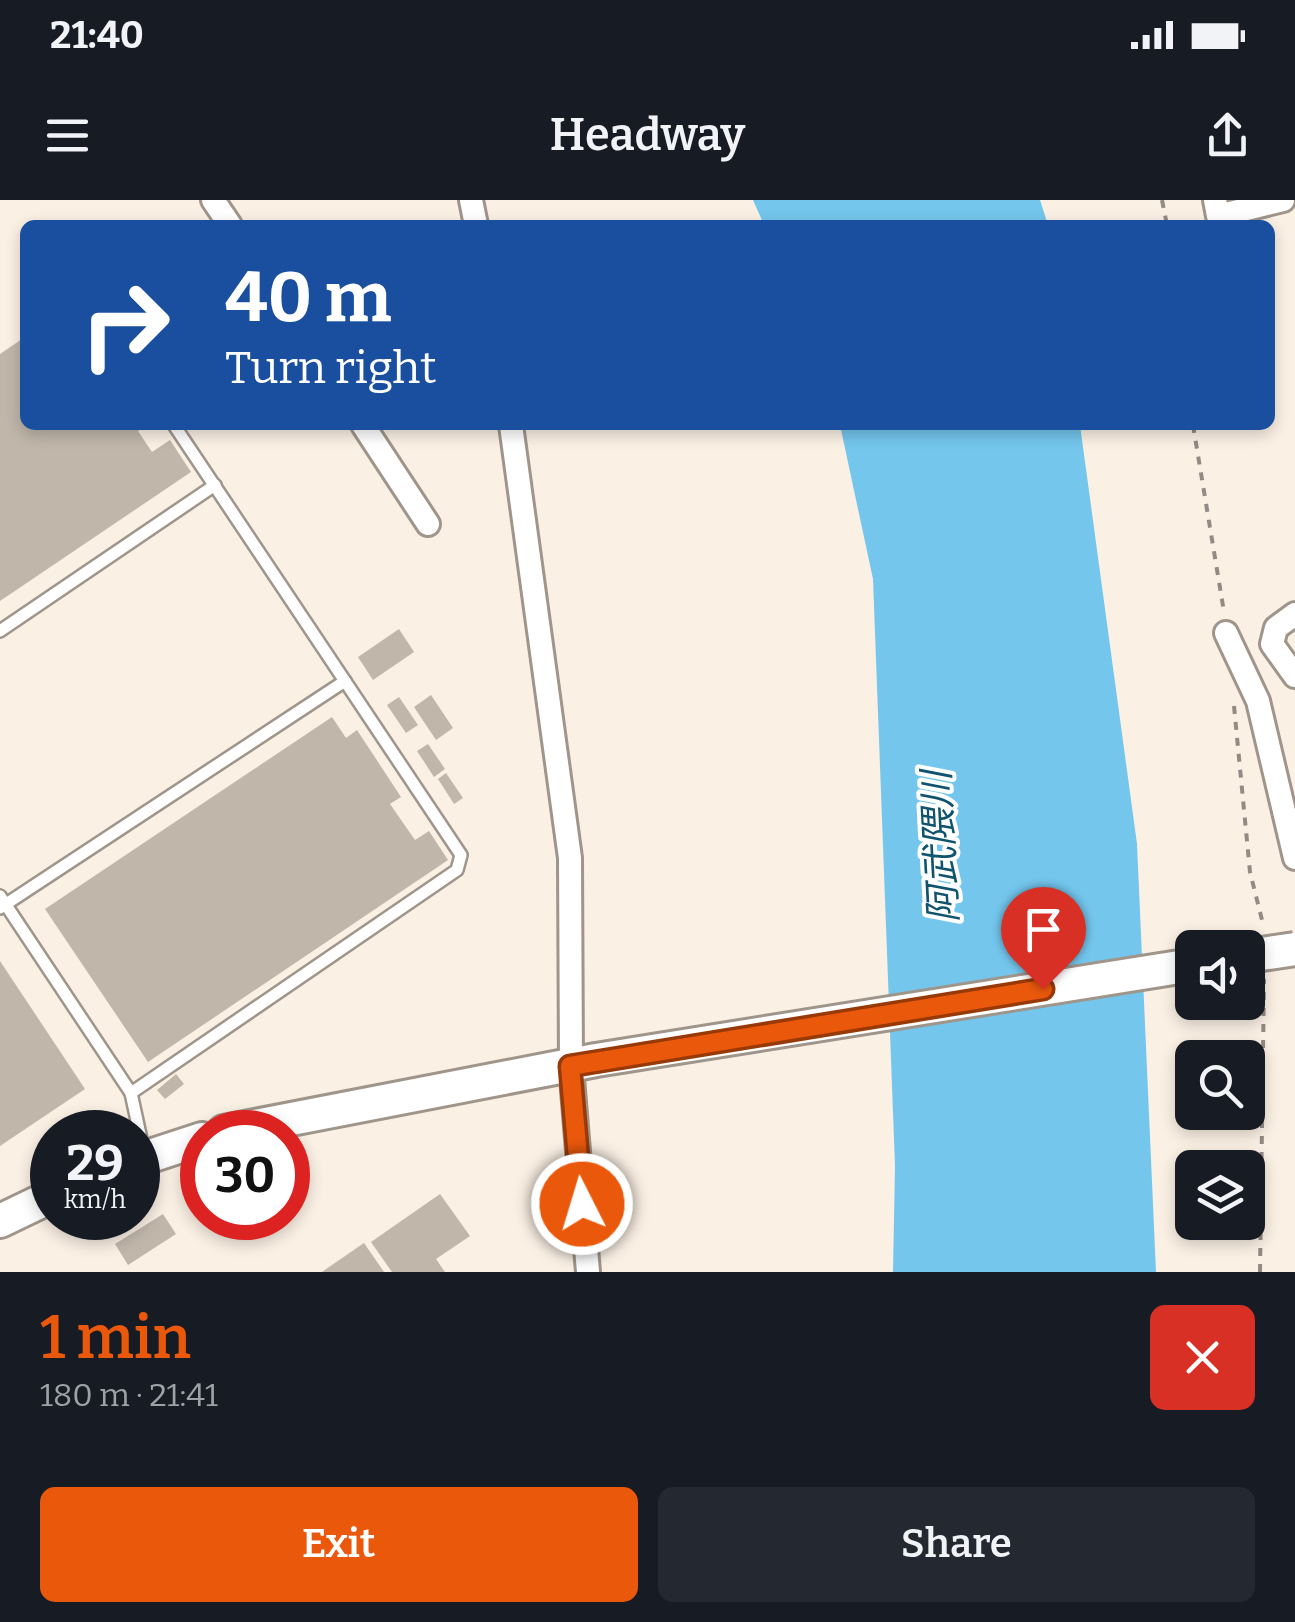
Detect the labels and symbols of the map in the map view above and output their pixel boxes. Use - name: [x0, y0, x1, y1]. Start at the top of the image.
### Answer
- water label: 阿武隈川: [913, 766, 967, 924]
- pin: [1001, 887, 1086, 990]
- speed limit sign: 30: [180, 1110, 310, 1240]
- position arrow: [530, 1152, 634, 1256]

